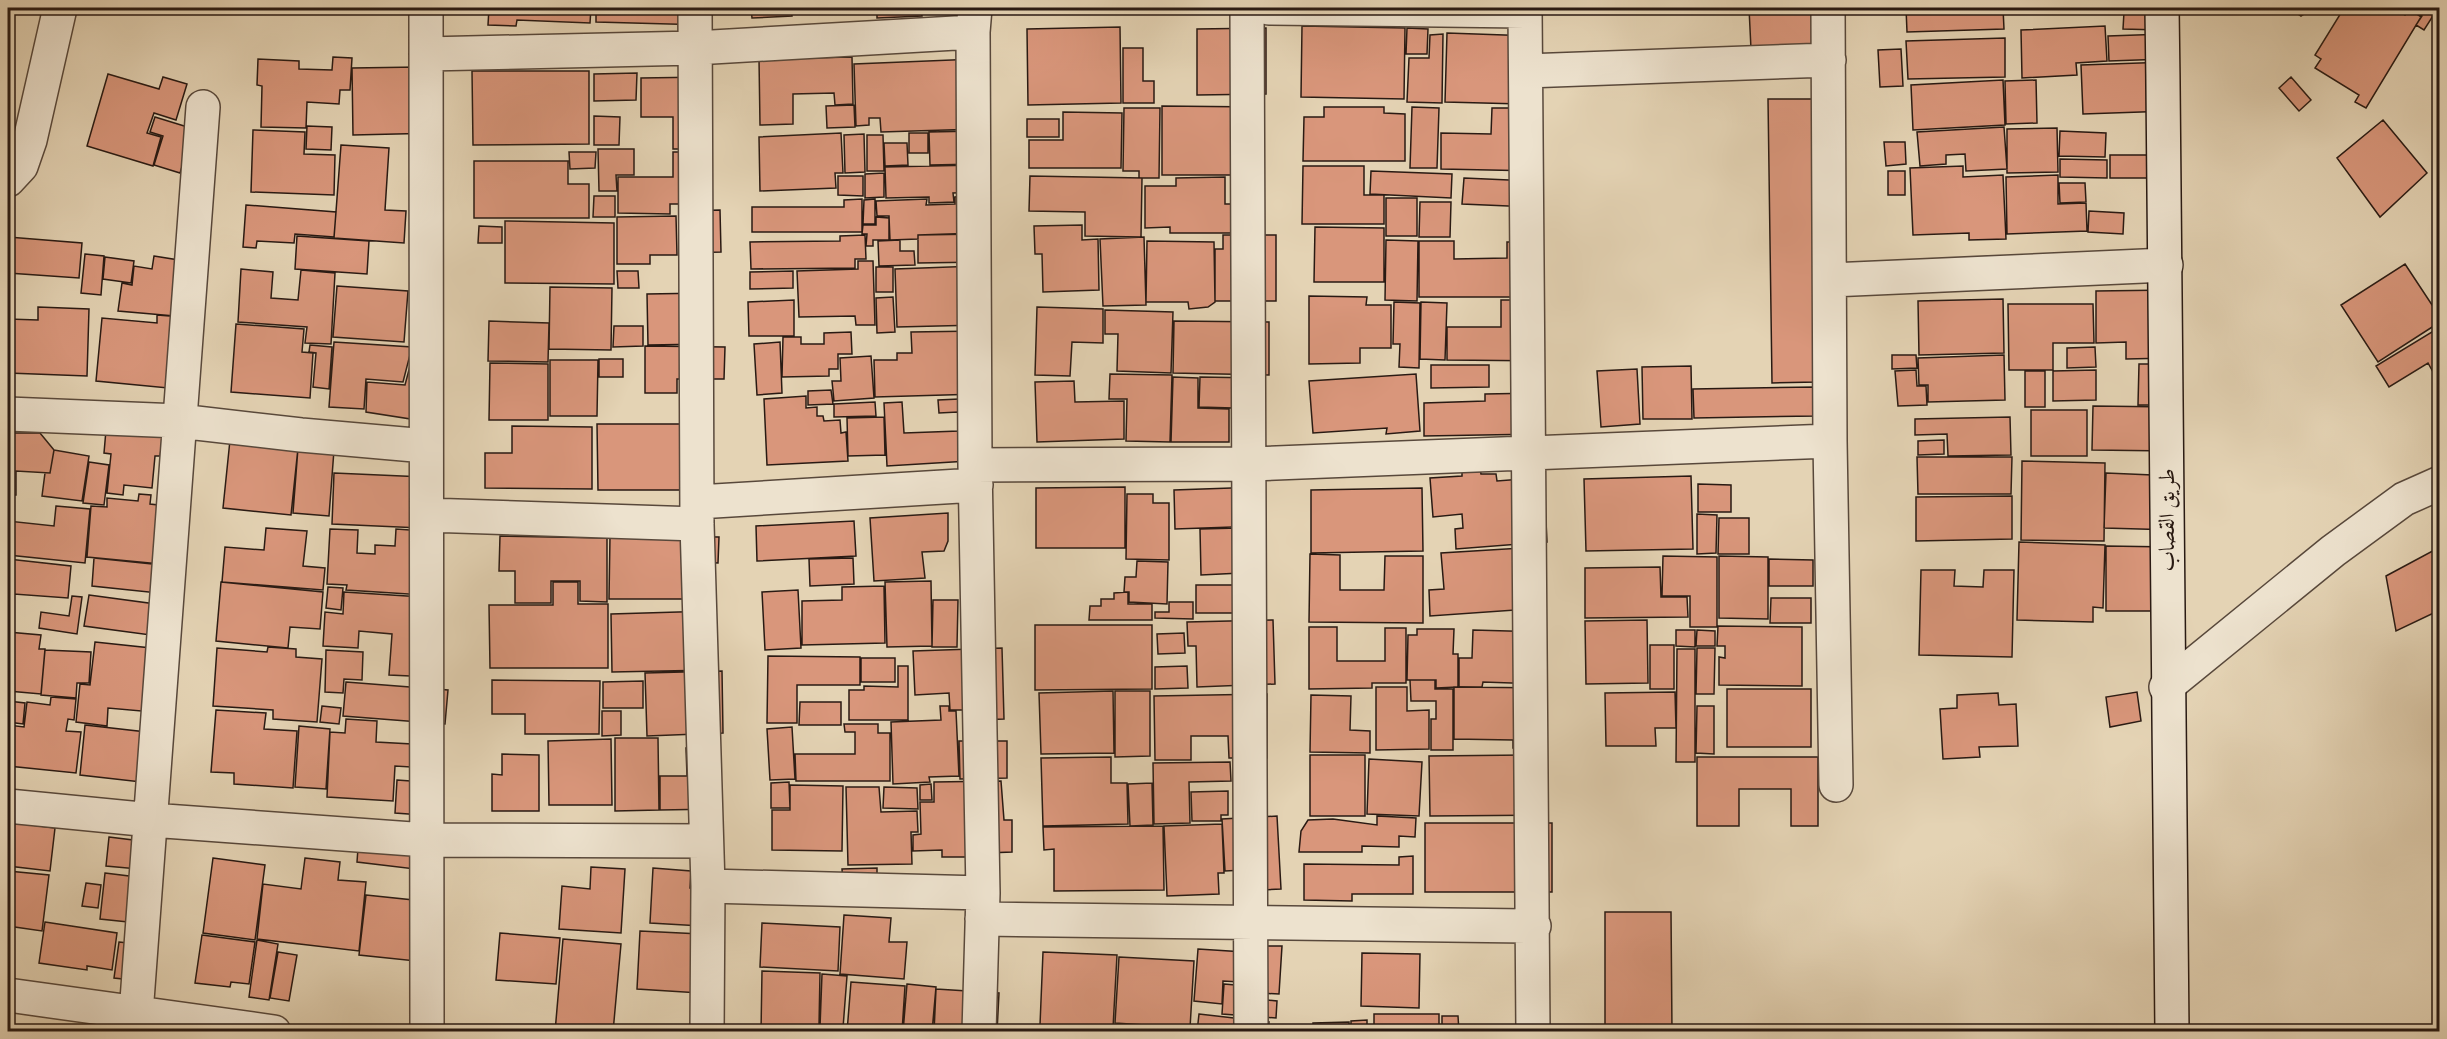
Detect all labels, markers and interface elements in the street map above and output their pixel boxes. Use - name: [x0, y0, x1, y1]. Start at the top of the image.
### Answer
- street label: طريق القصاب: [2153, 468, 2181, 572]

